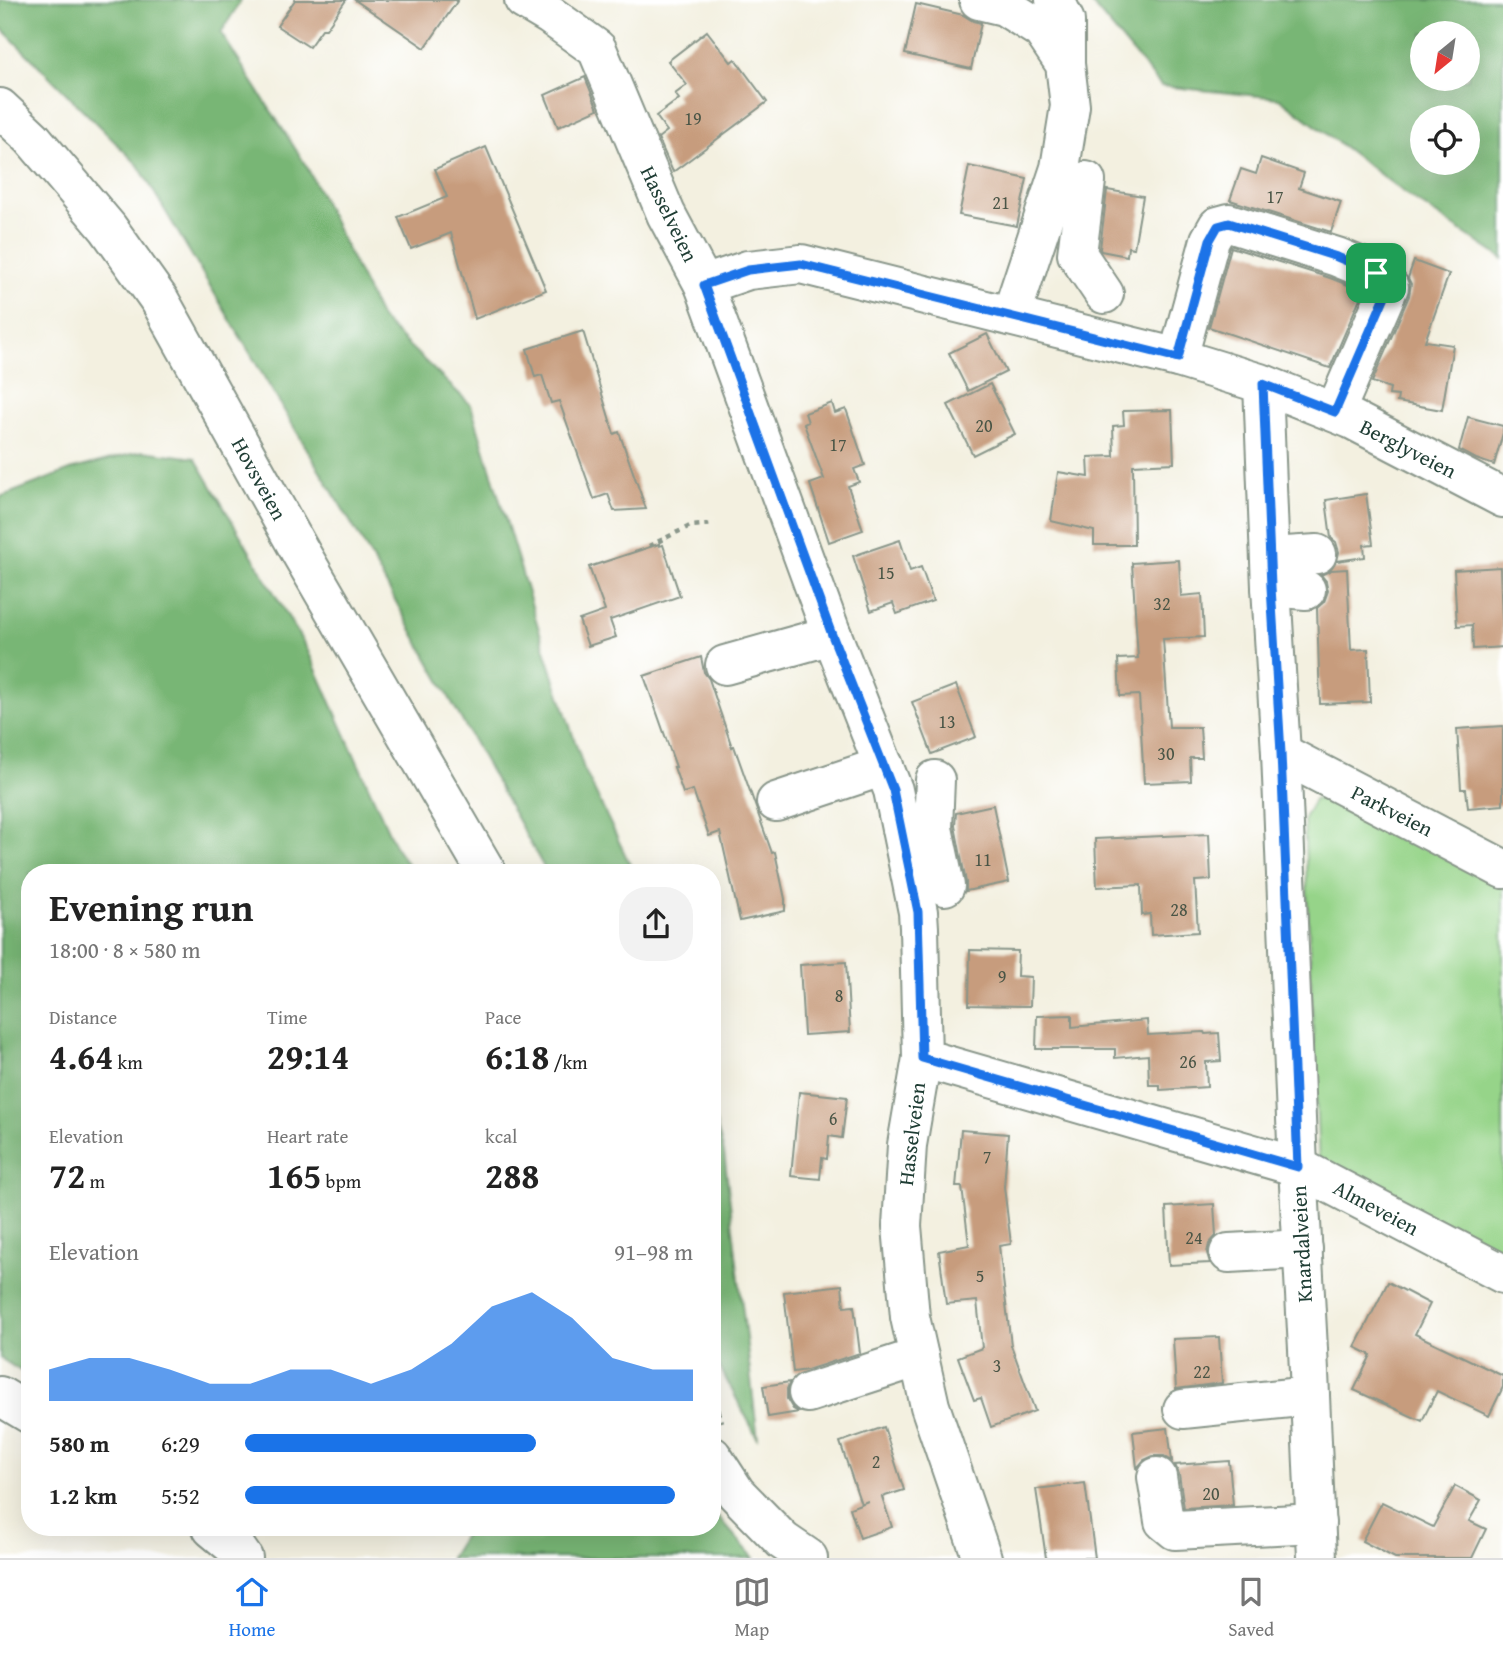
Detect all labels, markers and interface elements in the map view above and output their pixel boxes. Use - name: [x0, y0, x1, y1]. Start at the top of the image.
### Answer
- north arrow: [1410, 21, 1480, 91]
- map controls: [1410, 21, 1480, 175]
- house number: 19: [684, 105, 702, 132]
- button: locate: [1410, 105, 1480, 175]
- street label: Hasselveien: [633, 160, 706, 267]
- house number: 17: [1266, 183, 1284, 210]
- house number: 21: [992, 189, 1010, 216]
- pin: [1346, 243, 1406, 303]
- icon: arrive: [1357, 254, 1395, 292]
- street label: Berglyveien: [1355, 411, 1462, 486]
- house number: 20: [975, 412, 993, 439]
- house number: 17: [829, 431, 847, 458]
- street label: Hovsveien: [224, 432, 295, 526]
- house number: 15: [877, 559, 895, 586]
- house number: 32: [1153, 590, 1171, 617]
- house number: 13: [938, 708, 956, 735]
- house number: 30: [1157, 740, 1175, 767]
- street label: Parkveien: [1346, 777, 1439, 844]
- house number: 11: [974, 846, 992, 873]
- text: Evening run: [49, 879, 253, 935]
- button: share: [619, 887, 693, 961]
- house number: 28: [1170, 896, 1188, 923]
- text: 18:00 · 8 × 580 m: [49, 933, 201, 966]
- house number: 9: [998, 963, 1006, 990]
- house number: 8: [835, 982, 843, 1009]
- text: Distance: [49, 1003, 117, 1031]
- text: Time: [267, 1003, 307, 1031]
- text: Pace: [485, 1003, 522, 1031]
- text: 4.64: [49, 1031, 113, 1082]
- text: 29:14: [267, 1031, 349, 1082]
- text: 6:18: [485, 1031, 549, 1082]
- text: km: [113, 1048, 143, 1076]
- text: /km: [549, 1048, 588, 1076]
- house number: 26: [1179, 1048, 1197, 1075]
- street label: Hasselveien: [890, 1080, 933, 1187]
- house number: 6: [829, 1105, 837, 1132]
- text: Elevation: [49, 1122, 123, 1150]
- text: Heart rate: [267, 1122, 348, 1150]
- text: kcal: [485, 1122, 517, 1150]
- house number: 7: [983, 1143, 991, 1170]
- text: 72: [49, 1150, 85, 1201]
- text: 165: [267, 1150, 321, 1201]
- text: 288: [485, 1150, 539, 1201]
- text: m: [85, 1167, 105, 1195]
- text: bpm: [321, 1167, 361, 1195]
- street label: Almeveien: [1328, 1172, 1425, 1243]
- street label: Knardalveien: [1283, 1185, 1320, 1303]
- house number: 24: [1185, 1224, 1203, 1251]
- text: Elevation: [49, 1235, 139, 1268]
- text: 91–98 m: [614, 1235, 693, 1268]
- house number: 5: [976, 1262, 984, 1289]
- house number: 3: [993, 1352, 1001, 1379]
- house number: 22: [1193, 1358, 1211, 1385]
- text: 580 m: [49, 1427, 110, 1460]
- text: 6:29: [161, 1427, 200, 1460]
- house number: 2: [872, 1448, 880, 1475]
- text: 1.2 km: [49, 1479, 117, 1512]
- text: 5:52: [161, 1479, 200, 1512]
- house number: 20: [1202, 1480, 1220, 1507]
- tab: Home: [229, 1573, 275, 1643]
- tab: Map: [733, 1573, 771, 1643]
- tab: Saved: [1228, 1573, 1274, 1643]

